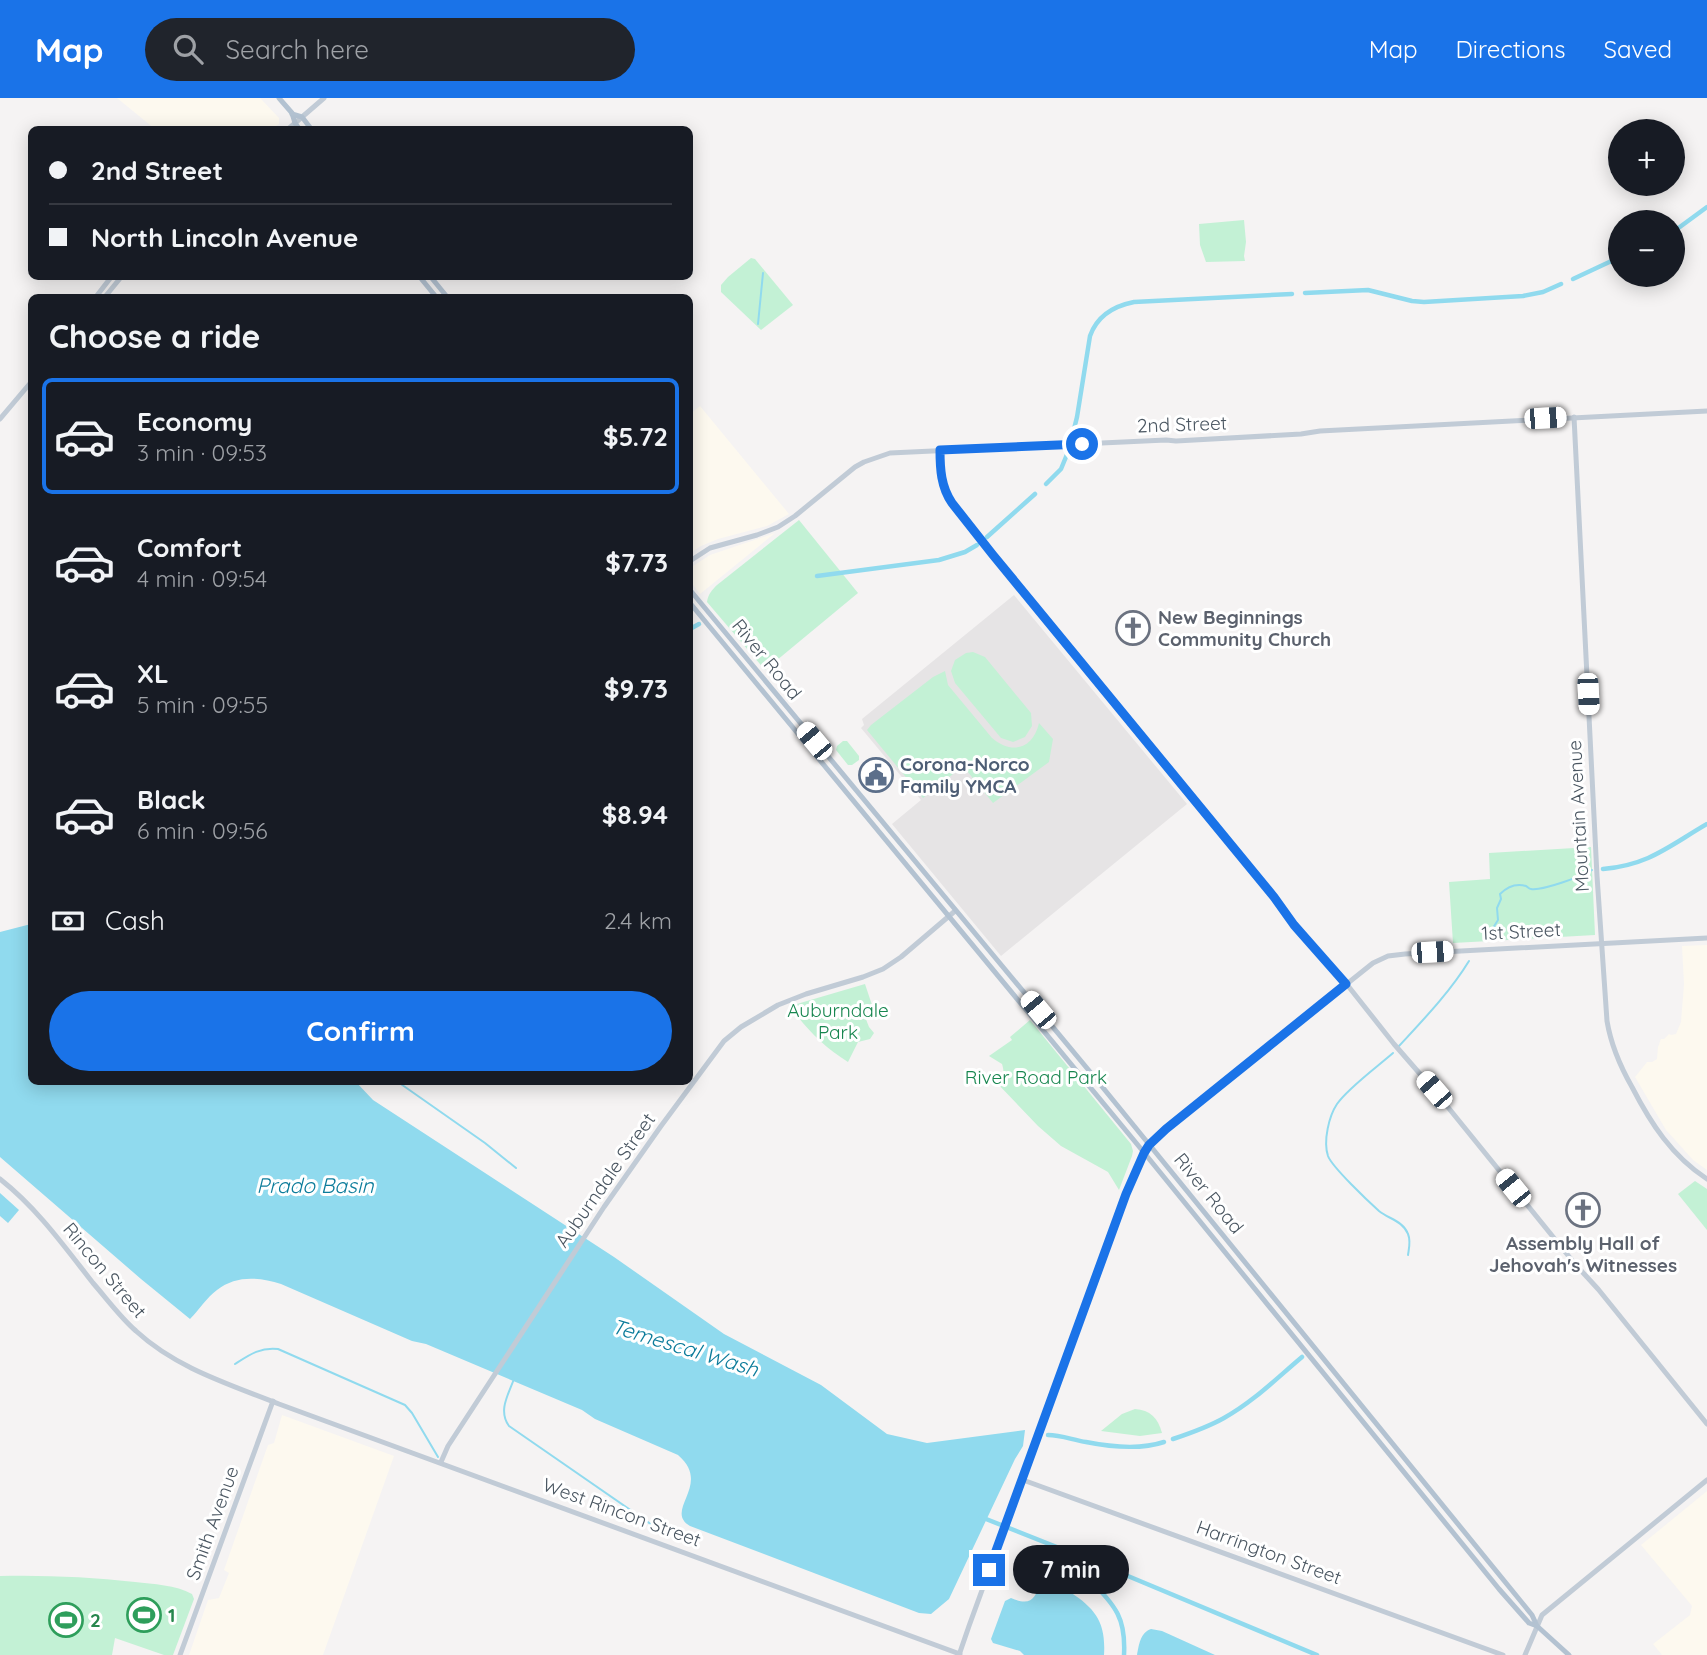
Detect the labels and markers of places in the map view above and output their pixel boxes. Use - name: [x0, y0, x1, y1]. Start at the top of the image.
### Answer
- place label: New Beginnings Community Church: [1158, 605, 1331, 651]
- church icon: New Beginnings Community Church: [1114, 609, 1152, 647]
- place label: Corona-Norco Family YMCA: [900, 752, 1030, 798]
- public building icon: Corona-Norco Family YMCA: [857, 756, 895, 794]
- church icon: Assembly Hall of Jehovah's Witnesses: [1564, 1191, 1602, 1229]
- place label: Assembly Hall of Jehovah's Witnesses: [1489, 1231, 1677, 1277]
- sports icon: 1: [125, 1596, 163, 1634]
- sports icon: 2: [47, 1601, 85, 1639]
- place label: 1: [168, 1603, 175, 1627]
- place label: 2: [90, 1608, 101, 1632]

